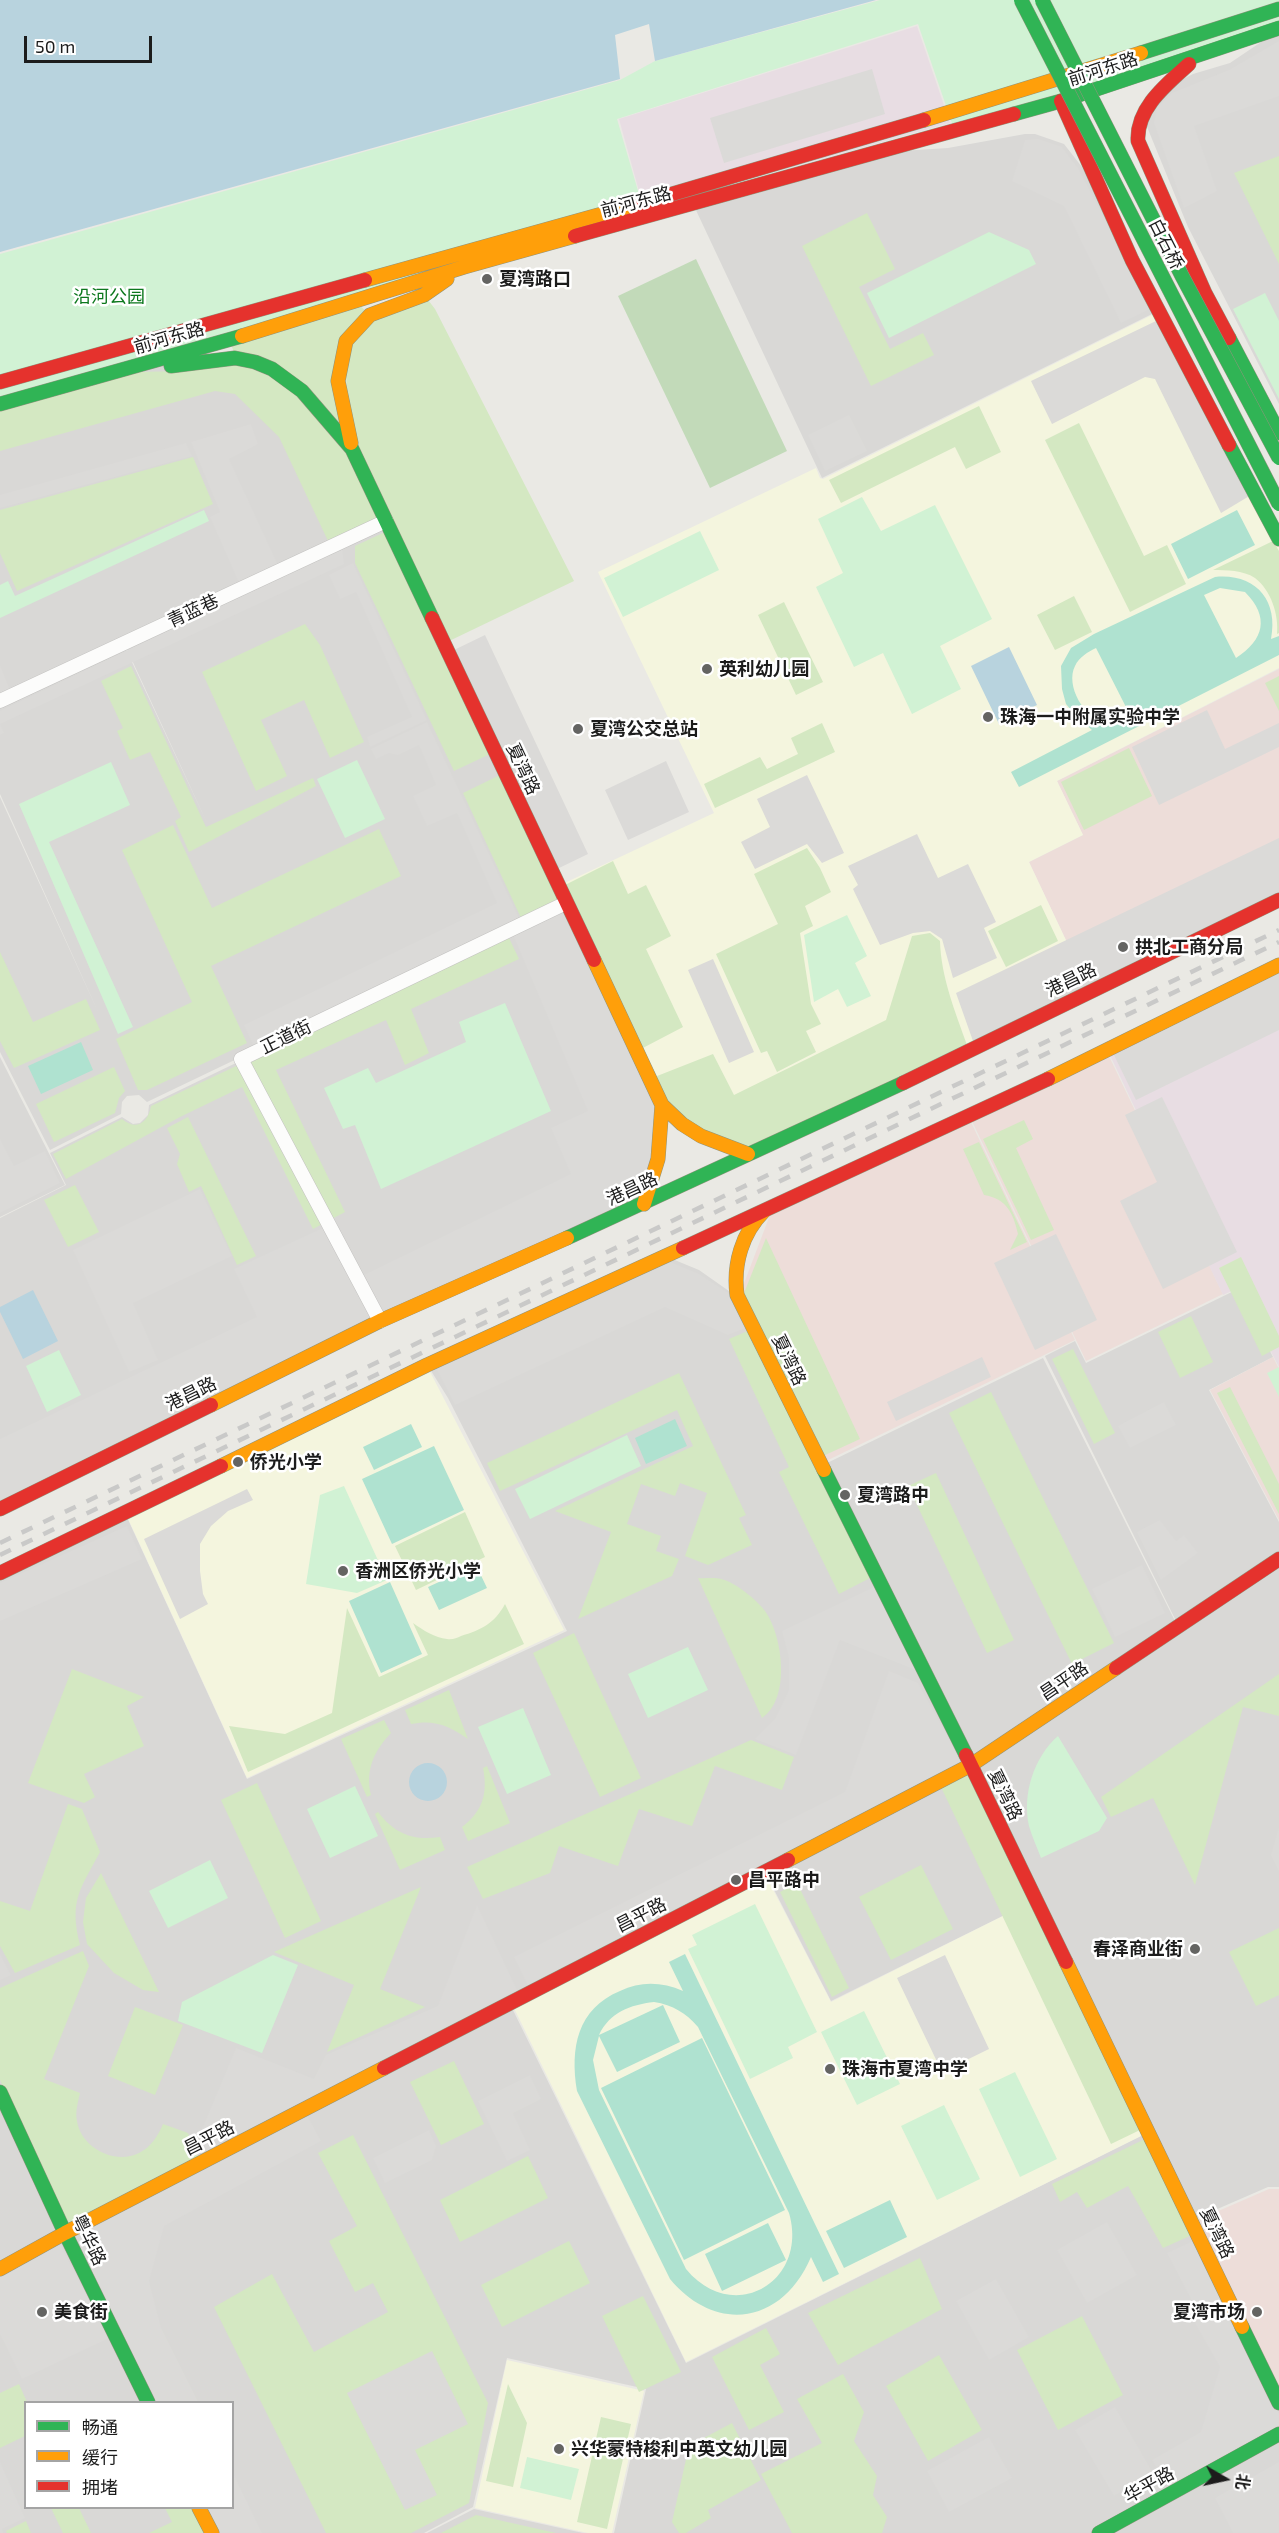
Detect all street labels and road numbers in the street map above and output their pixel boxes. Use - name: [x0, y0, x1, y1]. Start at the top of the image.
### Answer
- street label: 前河东路: [1065, 48, 1141, 90]
- street label: 前河东路: [598, 182, 674, 222]
- street label: 白石桥: [1144, 215, 1188, 273]
- street label: 前河东路: [131, 318, 207, 358]
- street label: 青蓝巷: [164, 590, 222, 632]
- street label: 夏湾路: [502, 740, 544, 798]
- street label: 港昌路: [1042, 958, 1100, 1002]
- street label: 正道街: [257, 1015, 315, 1059]
- street label: 港昌路: [603, 1168, 661, 1210]
- street label: 夏湾路: [767, 1331, 811, 1389]
- street label: 港昌路: [162, 1372, 220, 1416]
- street label: 昌平路: [1036, 1657, 1092, 1705]
- street label: 夏湾路: [983, 1766, 1027, 1824]
- street label: 昌平路: [612, 1893, 670, 1937]
- street label: 昌平路: [180, 2116, 238, 2160]
- street label: 夏湾路: [1195, 2204, 1239, 2262]
- street label: 粤华路: [67, 2211, 111, 2269]
- street label: 华平路: [1120, 2462, 1178, 2508]

